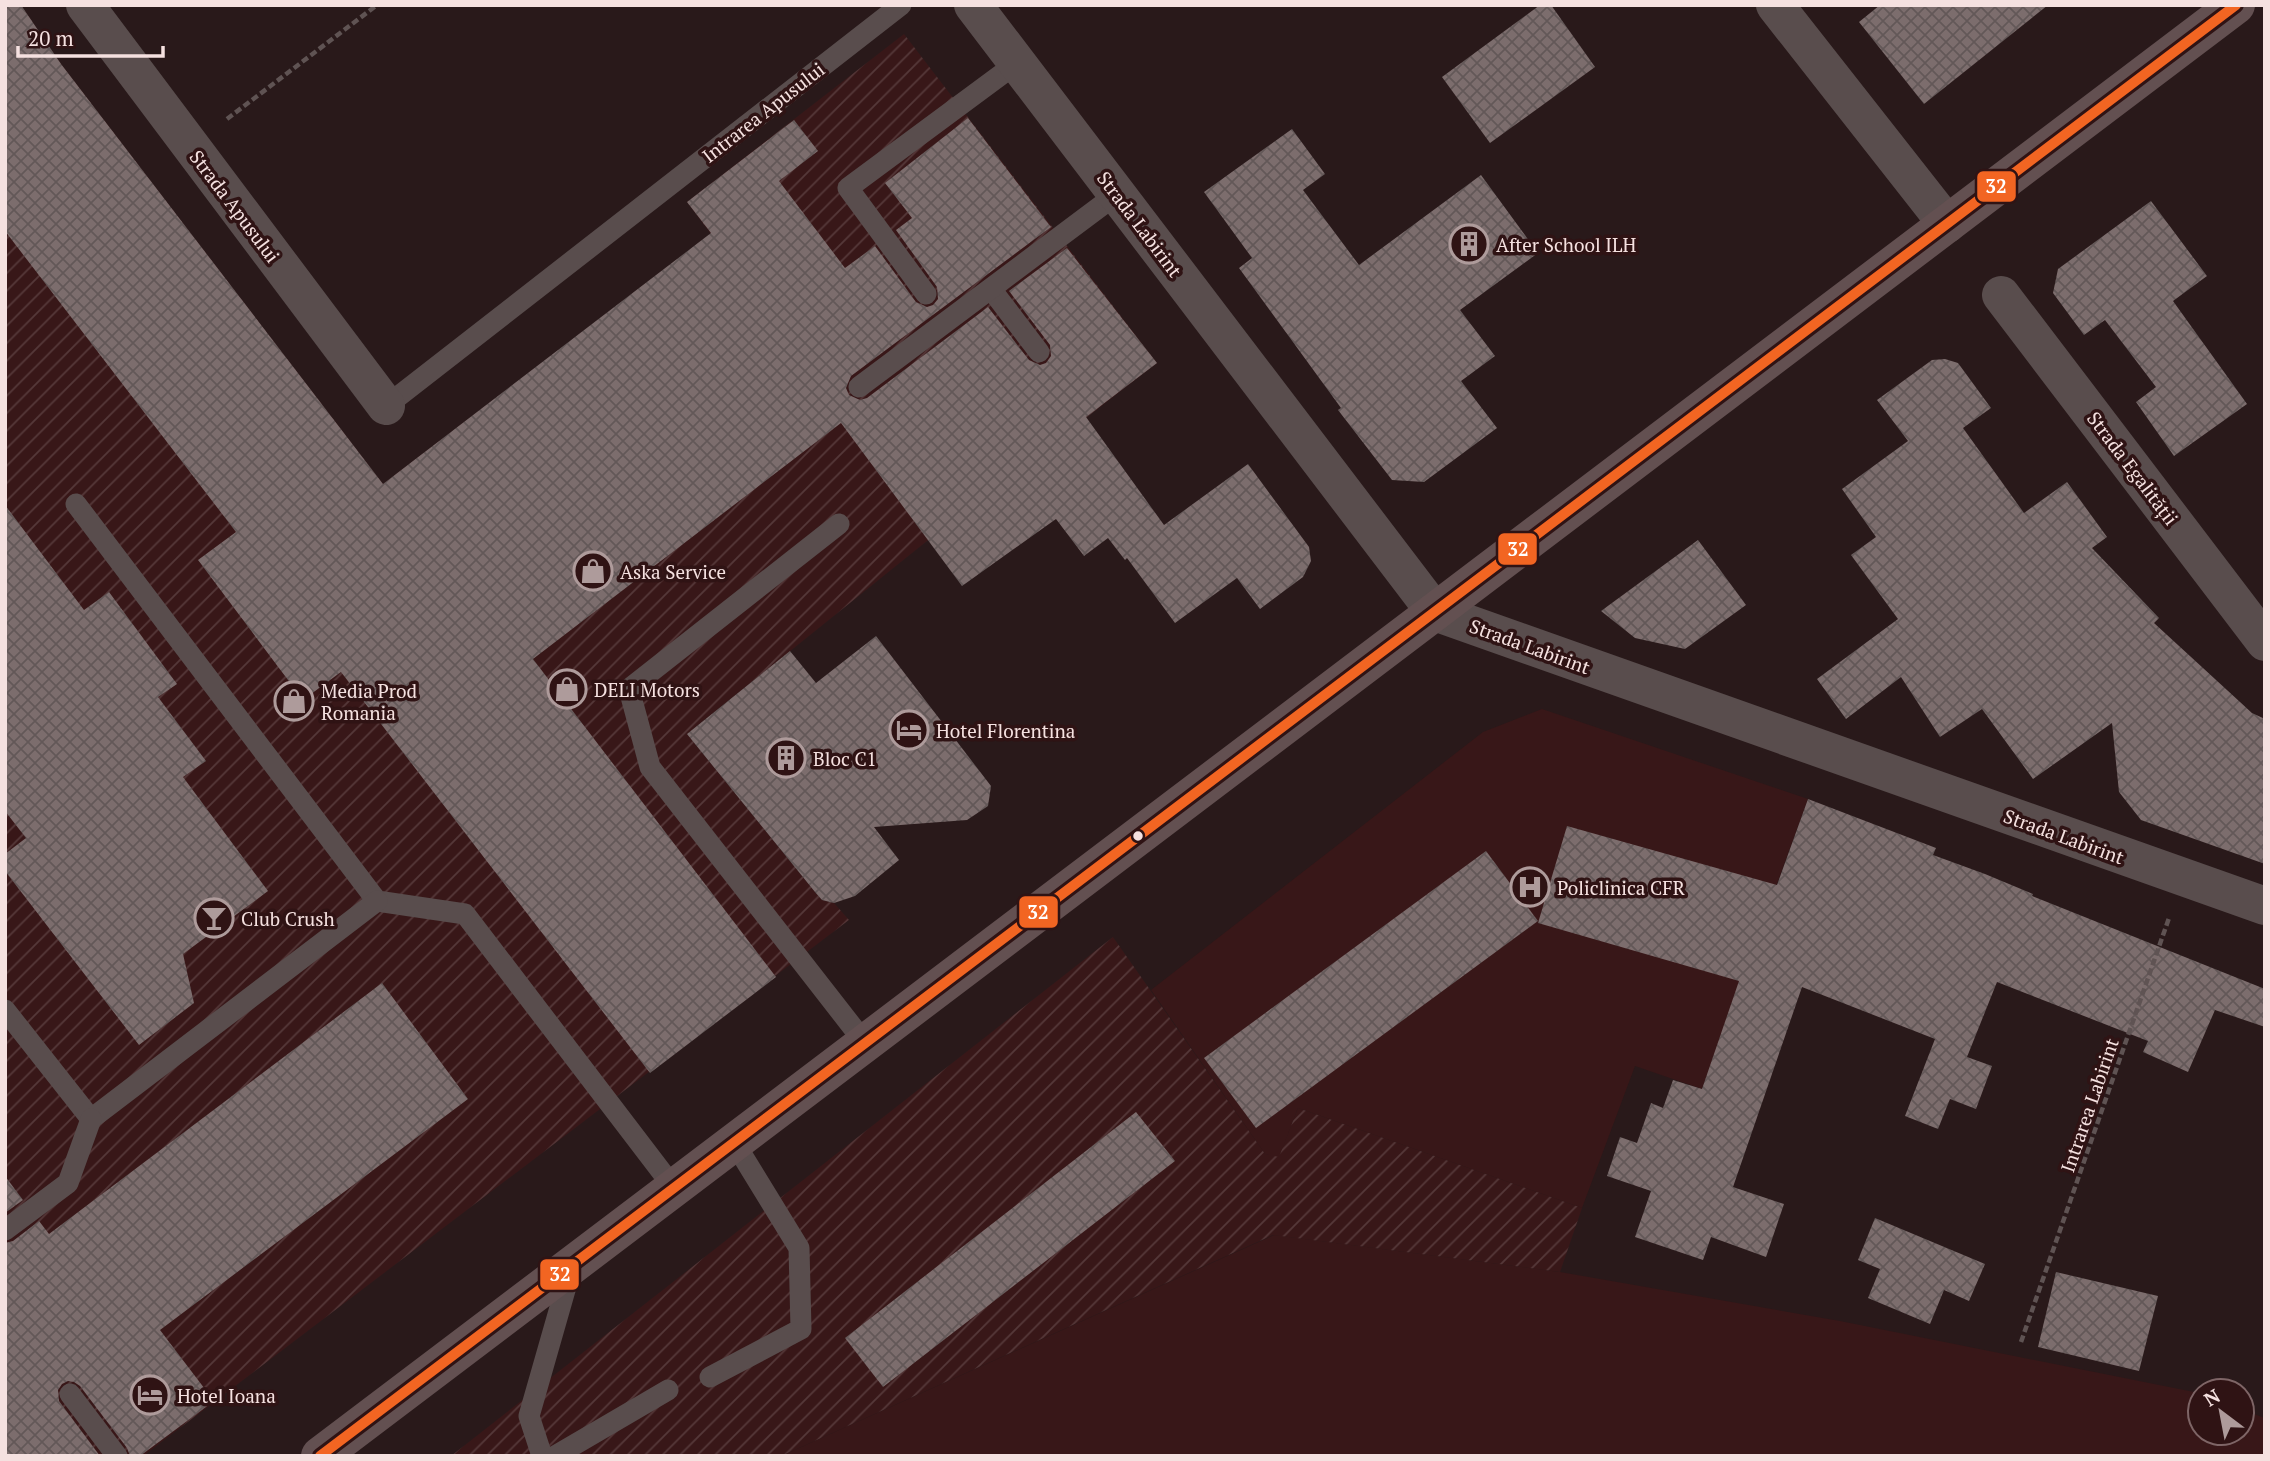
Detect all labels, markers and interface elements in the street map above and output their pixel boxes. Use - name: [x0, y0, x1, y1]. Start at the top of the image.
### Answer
- scale bar: [18, 14, 163, 58]
- text: 20 m: [28, 24, 74, 52]
- street label: Intrarea Apusului: [697, 56, 829, 168]
- street label: Strada Apusului: [185, 145, 285, 267]
- street label: Strada Labirint: [1092, 166, 1188, 282]
- line badge: 32: [1976, 170, 2017, 203]
- text: 32: [1985, 173, 2007, 198]
- building icon: After School ILH: [1448, 223, 1490, 265]
- place label: After School ILH: [1496, 232, 1636, 257]
- street label: Strada Egalității: [2082, 406, 2184, 530]
- line badge: 32: [1497, 532, 1538, 566]
- text: 32: [1507, 536, 1529, 561]
- shop icon: Aska Service: [572, 550, 614, 592]
- place label: Aska Service: [620, 559, 726, 584]
- street label: Strada Labirint: [1466, 613, 1594, 679]
- shop icon: DELI Motors: [546, 668, 588, 710]
- place label: DELI Motors: [594, 677, 700, 702]
- place label: Media Prod Romania: [321, 678, 418, 725]
- shop icon: Media Prod Romania: [273, 680, 315, 722]
- hotel icon: Hotel Florentina: [888, 709, 930, 751]
- place label: Hotel Florentina: [936, 718, 1076, 743]
- building icon: Bloc C1: [765, 737, 807, 779]
- place label: Bloc C1: [813, 746, 877, 771]
- street label: Strada Labirint: [2000, 803, 2128, 869]
- unlabelled marker: [1131, 829, 1145, 843]
- hospital icon: Policlinica CFR: [1509, 866, 1551, 908]
- place label: Policlinica CFR: [1557, 875, 1685, 900]
- line badge: 32: [1018, 895, 1059, 929]
- bar icon: Club Crush: [193, 897, 235, 939]
- text: 32: [1027, 899, 1049, 924]
- place label: Club Crush: [241, 906, 335, 931]
- street label: Intrarea Labirint: [2054, 1035, 2124, 1175]
- line badge: 32: [539, 1258, 580, 1291]
- text: 32: [549, 1261, 571, 1286]
- hotel icon: Hotel Ioana: [129, 1374, 171, 1416]
- north arrow: [2186, 1377, 2256, 1447]
- text: N: [2199, 1382, 2225, 1412]
- place label: Hotel Ioana: [177, 1383, 276, 1408]

